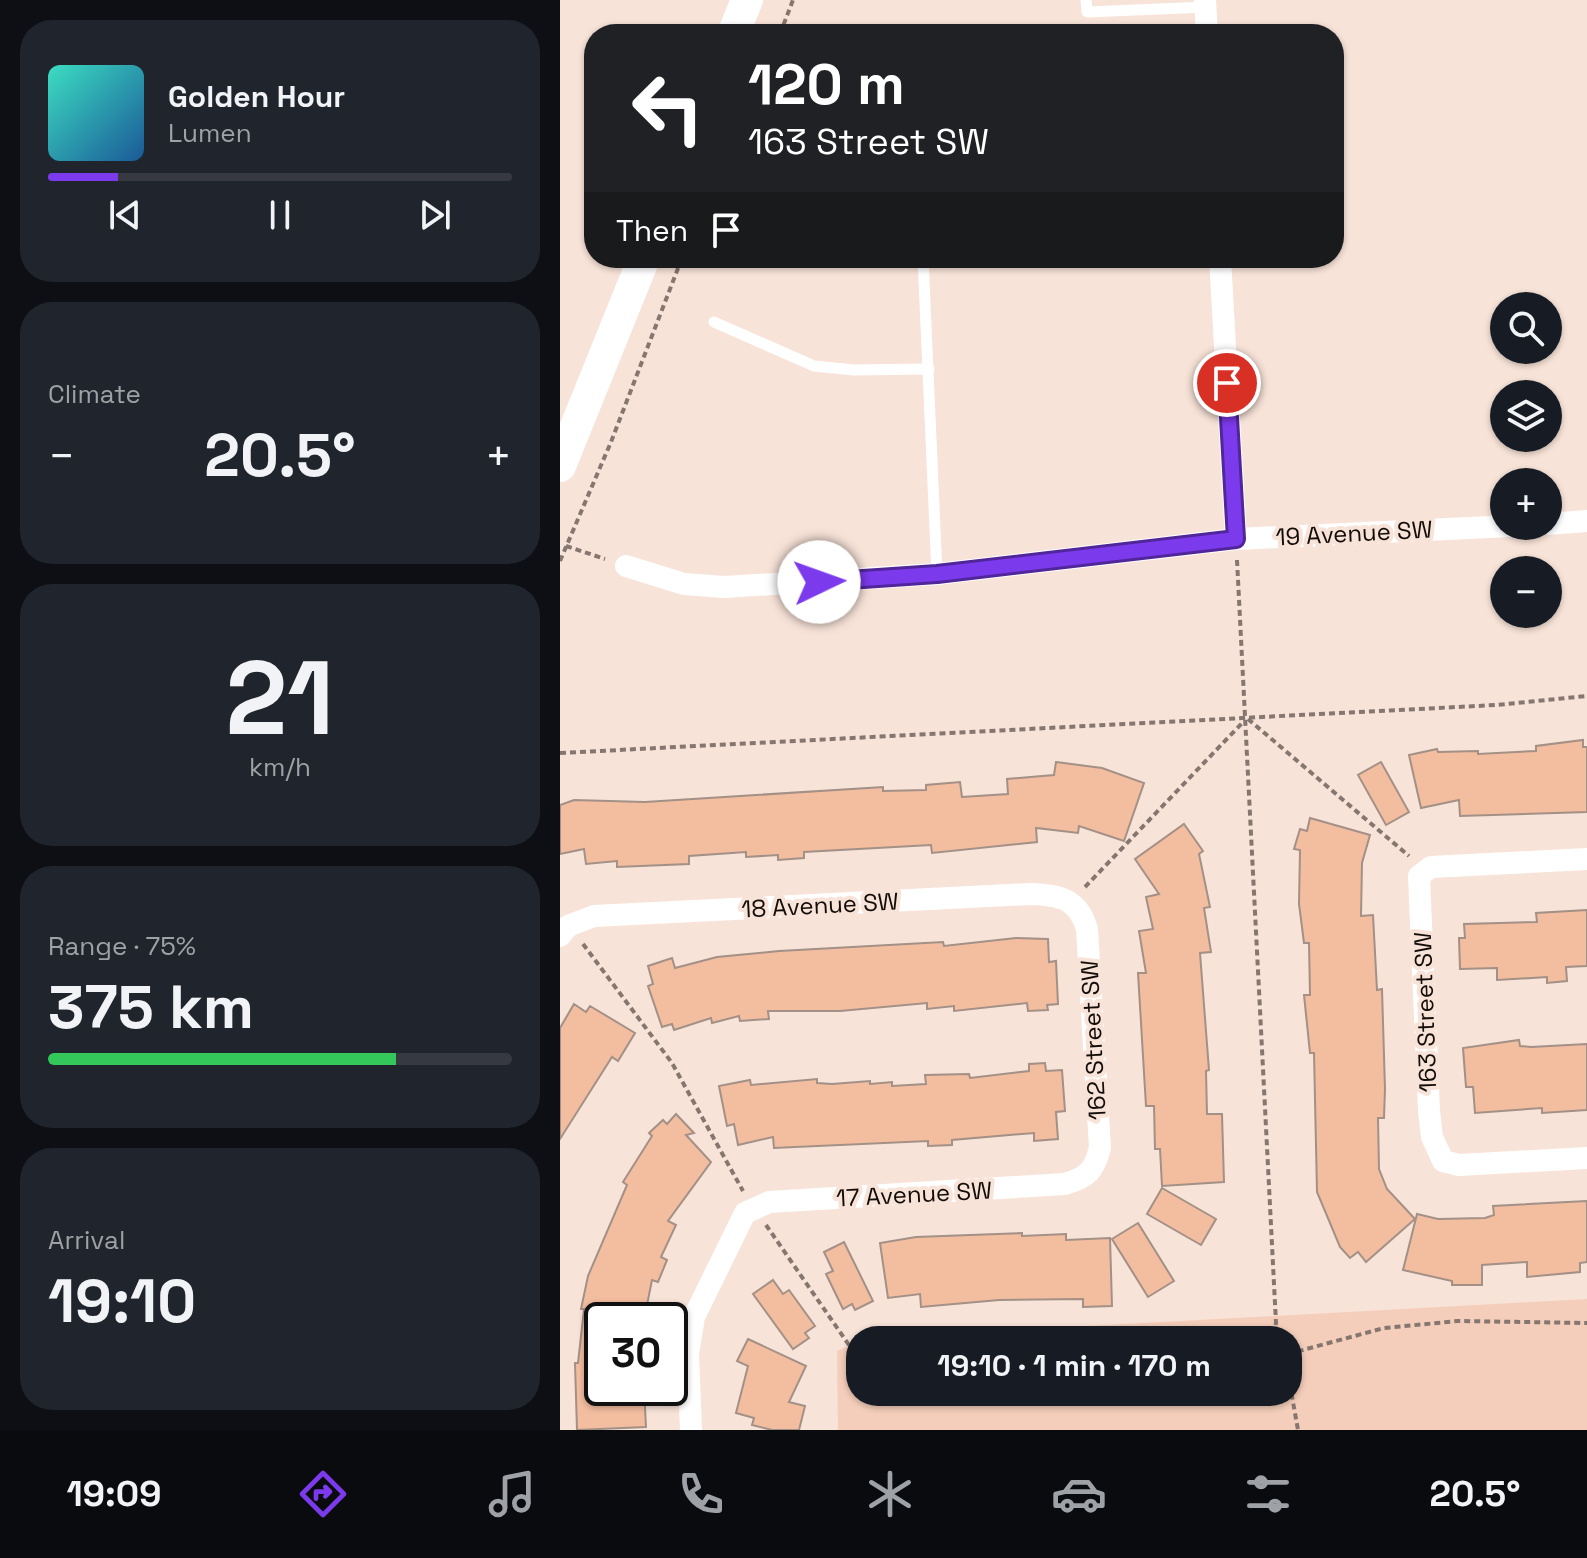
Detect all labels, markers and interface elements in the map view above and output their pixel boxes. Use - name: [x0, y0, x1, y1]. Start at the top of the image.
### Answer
- text: 120 m: [748, 49, 905, 120]
- icon: left: [616, 56, 720, 160]
- text: Golden Hour: [168, 77, 345, 116]
- text: Lumen: [168, 116, 252, 150]
- text: 163 Street SW: [748, 119, 989, 165]
- icon: previous: [103, 193, 147, 237]
- icon: pause: [258, 193, 302, 237]
- icon: next: [413, 193, 457, 237]
- icon: arrive: [704, 208, 748, 252]
- text: Then: [616, 211, 688, 250]
- map controls: [1490, 292, 1562, 628]
- button: search: [1490, 292, 1562, 364]
- pin: [1193, 349, 1261, 417]
- icon: arrive: [1205, 361, 1249, 405]
- text: Climate: [48, 377, 141, 411]
- button: layers: [1490, 380, 1562, 452]
- text: 20.5°: [204, 417, 356, 494]
- text: −: [48, 428, 75, 484]
- text: +: [485, 428, 512, 484]
- button: +: [1490, 468, 1562, 540]
- street label: 19 Avenue SW: [1275, 513, 1433, 553]
- position arrow: [777, 540, 861, 624]
- button: −: [1490, 556, 1562, 628]
- text: 21: [226, 632, 334, 764]
- text: km/h: [249, 750, 311, 784]
- street label: 18 Avenue SW: [741, 885, 899, 925]
- text: Range · 75%: [48, 929, 196, 963]
- street label: 163 Street SW: [1407, 931, 1443, 1093]
- street label: 162 Street SW: [1073, 959, 1113, 1121]
- text: 375 km: [48, 969, 254, 1046]
- street label: 17 Avenue SW: [835, 1174, 993, 1214]
- text: Arrival: [48, 1223, 125, 1257]
- text: 19:10: [48, 1263, 196, 1340]
- speed limit sign: 30: [584, 1302, 688, 1406]
- text: 19:10 · 1 min · 170 m: [937, 1346, 1211, 1385]
- icon: directions: [295, 1466, 351, 1522]
- icon: music: [484, 1466, 540, 1522]
- icon: phone: [673, 1466, 729, 1522]
- icon: climate: [862, 1466, 918, 1522]
- icon: car: [1051, 1466, 1107, 1522]
- icon: filters: [1240, 1466, 1296, 1522]
- text: 19:09: [67, 1471, 161, 1517]
- text: 20.5°: [1430, 1471, 1520, 1517]

